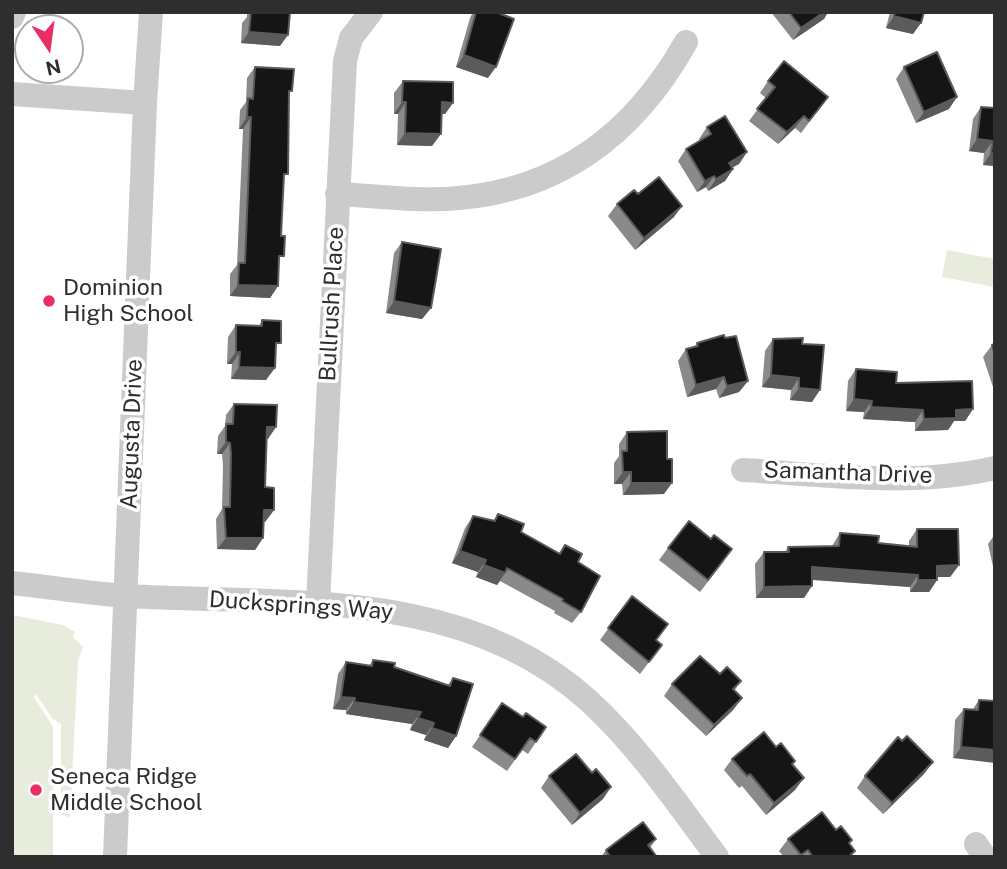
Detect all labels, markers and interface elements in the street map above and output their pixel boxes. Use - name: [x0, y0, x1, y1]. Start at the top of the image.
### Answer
- north arrow: [14, 14, 84, 84]
- text: N: [44, 55, 63, 80]
- street label: Bullrush Place: [314, 226, 350, 382]
- place label: Dominion High School: [63, 274, 193, 328]
- marker: Dominion High School: [41, 293, 57, 309]
- street label: Augusta Drive: [116, 358, 148, 510]
- street label: Samantha Drive: [763, 456, 933, 490]
- street label: Ducksprings Way: [208, 586, 394, 626]
- place label: Seneca Ridge Middle School: [50, 763, 203, 817]
- marker: Seneca Ridge Middle School: [28, 782, 44, 798]

